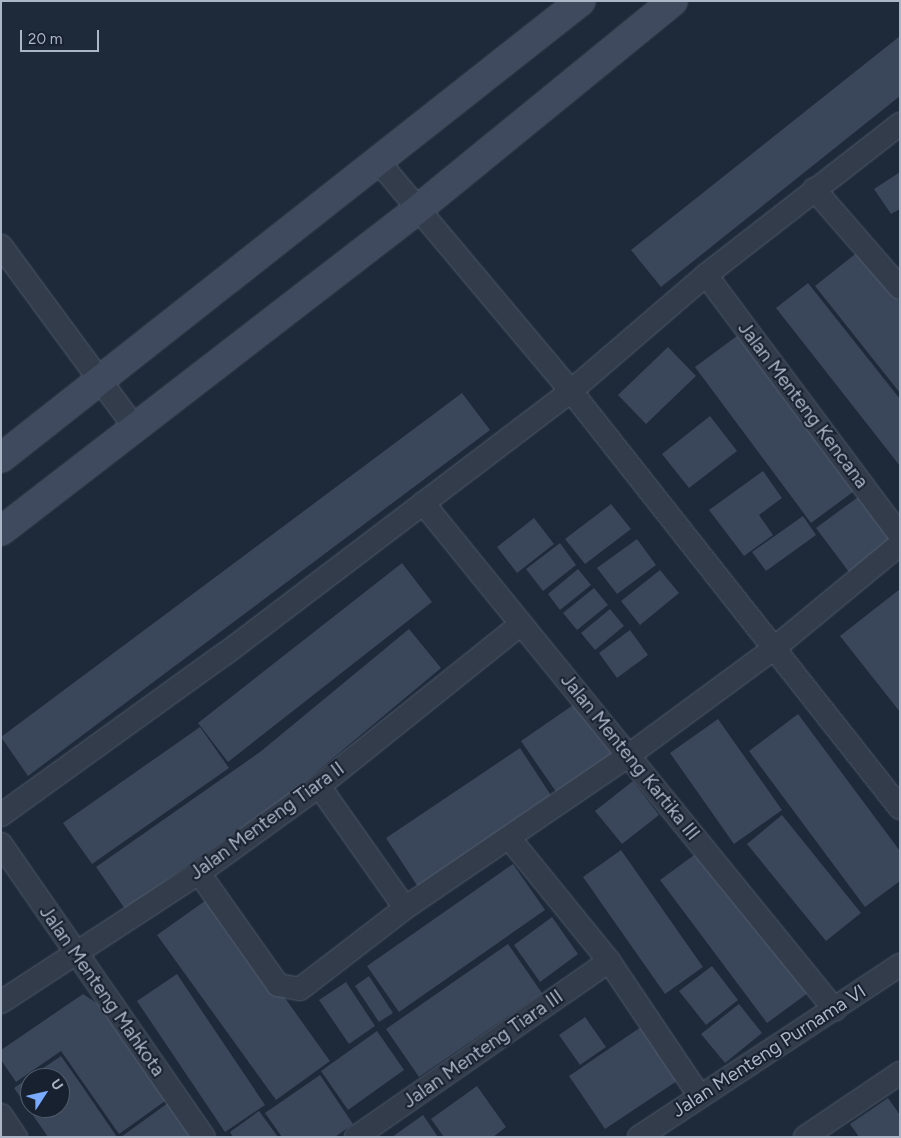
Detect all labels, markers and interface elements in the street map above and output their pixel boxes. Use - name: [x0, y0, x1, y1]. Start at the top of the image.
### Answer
- scale bar: [22, 20, 101, 52]
- text: 20 m: [28, 30, 62, 48]
- street label: Jalan Menteng Kencana: [733, 317, 873, 493]
- street label: Jalan Menteng Kartika III: [556, 669, 704, 845]
- street label: Jalan Menteng Tiara II: [185, 757, 349, 885]
- street label: Jalan Menteng Mahkota: [34, 901, 170, 1081]
- street label: Jalan Menteng Purnama VI: [668, 980, 870, 1122]
- street label: Jalan Menteng Tiara III: [398, 985, 568, 1113]
- north arrow: [20, 1068, 70, 1118]
- text: U: [47, 1076, 67, 1094]

